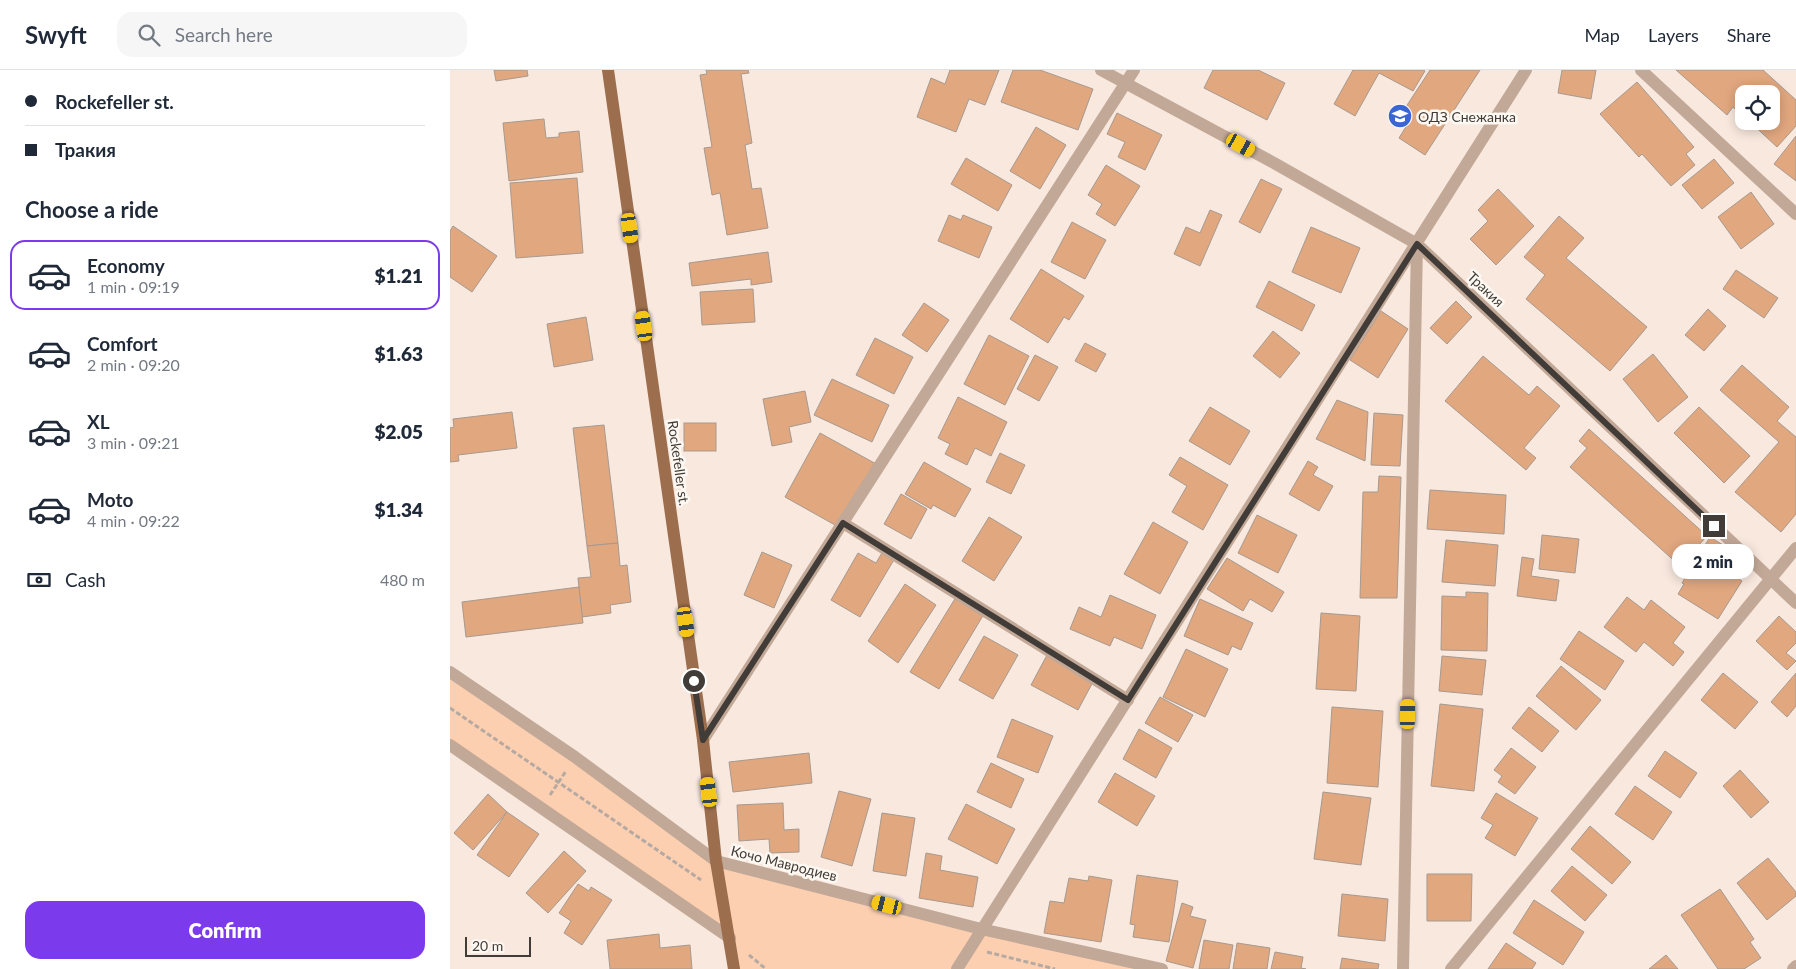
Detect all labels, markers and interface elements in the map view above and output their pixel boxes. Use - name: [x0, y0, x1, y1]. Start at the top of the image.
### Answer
- search box: [117, 12, 467, 57]
- text: Swyft: [25, 20, 87, 49]
- icon: search: [135, 21, 163, 49]
- text: Search here: [175, 23, 273, 46]
- text: Map: [1584, 24, 1620, 46]
- text: Layers: [1648, 24, 1699, 46]
- text: Share: [1727, 24, 1771, 46]
- map controls: [1735, 85, 1780, 130]
- button: locate: [1735, 85, 1780, 130]
- text: Rockefeller st.: [55, 90, 174, 113]
- school or university icon: ОДЗ Снежанка: [1387, 103, 1413, 129]
- place label: ОДЗ Снежанка: [1418, 108, 1516, 125]
- car: [1224, 131, 1257, 159]
- text: Тракия: [55, 138, 116, 161]
- text: Choose a ride: [25, 196, 159, 223]
- car: [620, 212, 639, 244]
- icon: car: [27, 253, 72, 298]
- text: Economy: [87, 254, 165, 277]
- text: $1.21: [374, 264, 423, 287]
- street label: Тракия: [1464, 268, 1508, 310]
- text: 1 min · 09:19: [87, 277, 180, 296]
- car: [634, 310, 653, 342]
- icon: car: [27, 331, 72, 376]
- text: Comfort: [87, 332, 158, 355]
- text: $1.63: [374, 342, 423, 365]
- text: 2 min · 09:20: [87, 355, 180, 374]
- icon: car: [27, 409, 72, 454]
- text: XL: [87, 410, 110, 433]
- street label: Rockefeller st.: [665, 419, 693, 507]
- text: $2.05: [374, 420, 423, 443]
- text: 3 min · 09:21: [87, 433, 180, 452]
- icon: car: [27, 487, 72, 532]
- text: Moto: [87, 488, 133, 511]
- text: $1.34: [374, 498, 423, 521]
- text: 4 min · 09:22: [87, 511, 180, 530]
- route end: [1703, 515, 1725, 537]
- callout: 2 min: [1673, 544, 1755, 578]
- text: 2 min: [1693, 552, 1733, 571]
- icon: cash: [25, 566, 53, 594]
- text: Cash: [65, 568, 106, 591]
- text: 480 m: [380, 570, 425, 589]
- car: [676, 606, 695, 638]
- route start: [683, 670, 705, 692]
- car: [1400, 699, 1415, 729]
- car: [699, 776, 718, 808]
- street label: Кочо Мавродиев: [729, 842, 839, 884]
- car: [870, 894, 903, 916]
- button: Confirm: [25, 901, 425, 959]
- scale bar: [465, 934, 531, 957]
- text: 20 m: [472, 937, 503, 954]

